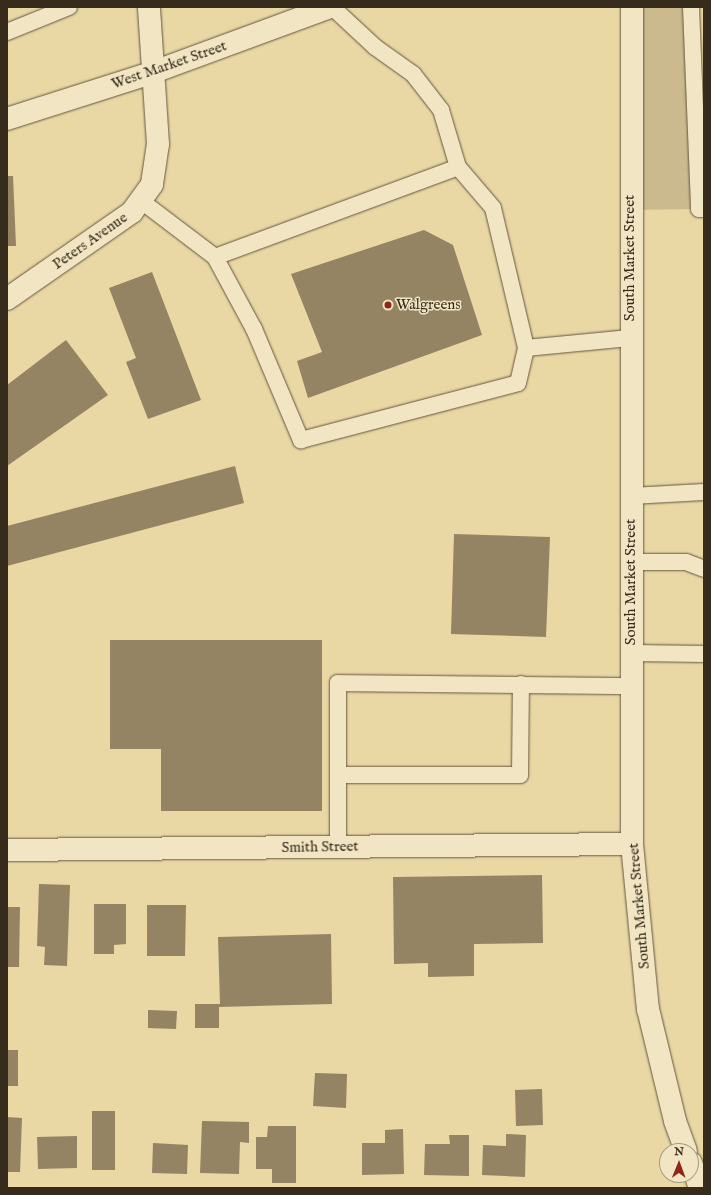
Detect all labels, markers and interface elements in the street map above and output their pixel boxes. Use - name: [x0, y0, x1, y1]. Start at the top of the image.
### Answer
- street label: West Market Street: [109, 37, 229, 93]
- street label: South Market Street: [621, 195, 639, 321]
- street label: Peters Avenue: [49, 209, 131, 273]
- place label: Walgreens: [396, 296, 461, 314]
- marker: Walgreens: [383, 300, 393, 310]
- street label: South Market Street: [622, 519, 640, 645]
- street label: Smith Street: [281, 837, 359, 857]
- street label: South Market Street: [625, 842, 653, 970]
- north arrow: [659, 1143, 699, 1183]
- text: N: [674, 1145, 684, 1159]

